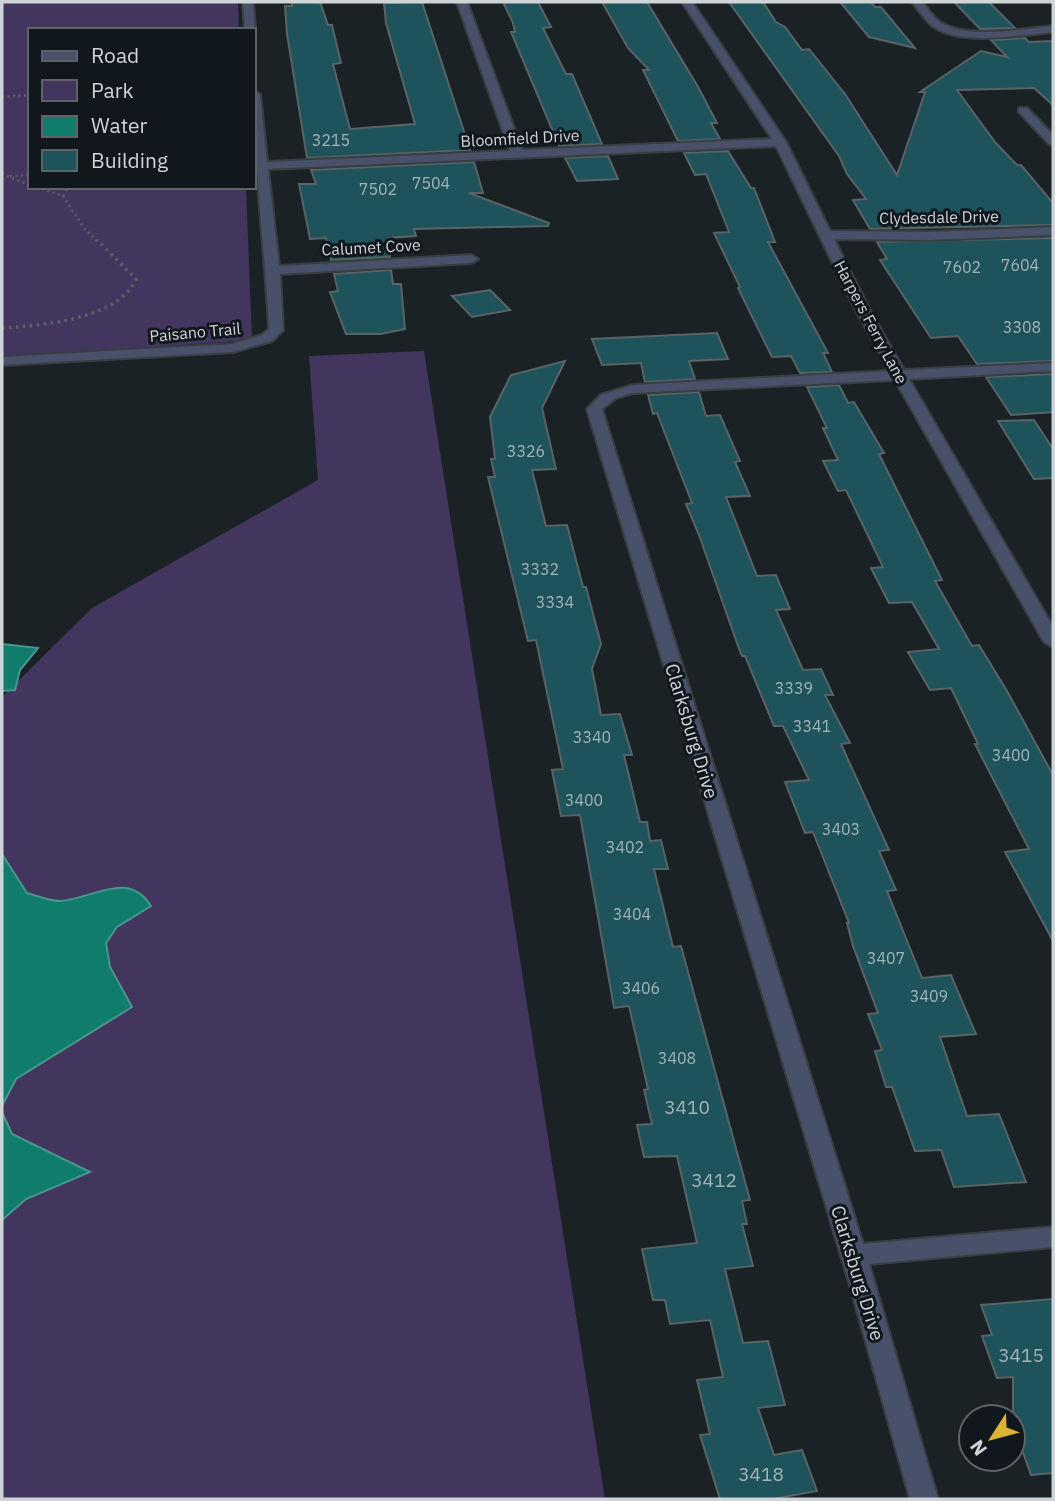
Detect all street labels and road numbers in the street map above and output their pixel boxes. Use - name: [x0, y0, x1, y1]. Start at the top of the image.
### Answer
- street label: Bloomfield Drive: [460, 125, 580, 151]
- street label: Clydesdale Drive: [879, 206, 999, 228]
- street label: Calumet Cove: [321, 234, 421, 260]
- street label: Harpers Ferry Lane: [830, 257, 912, 387]
- street label: Paisano Trail: [149, 318, 241, 346]
- street label: Clarksburg Drive: [660, 660, 724, 802]
- street label: Clarksburg Drive: [826, 1202, 890, 1344]

